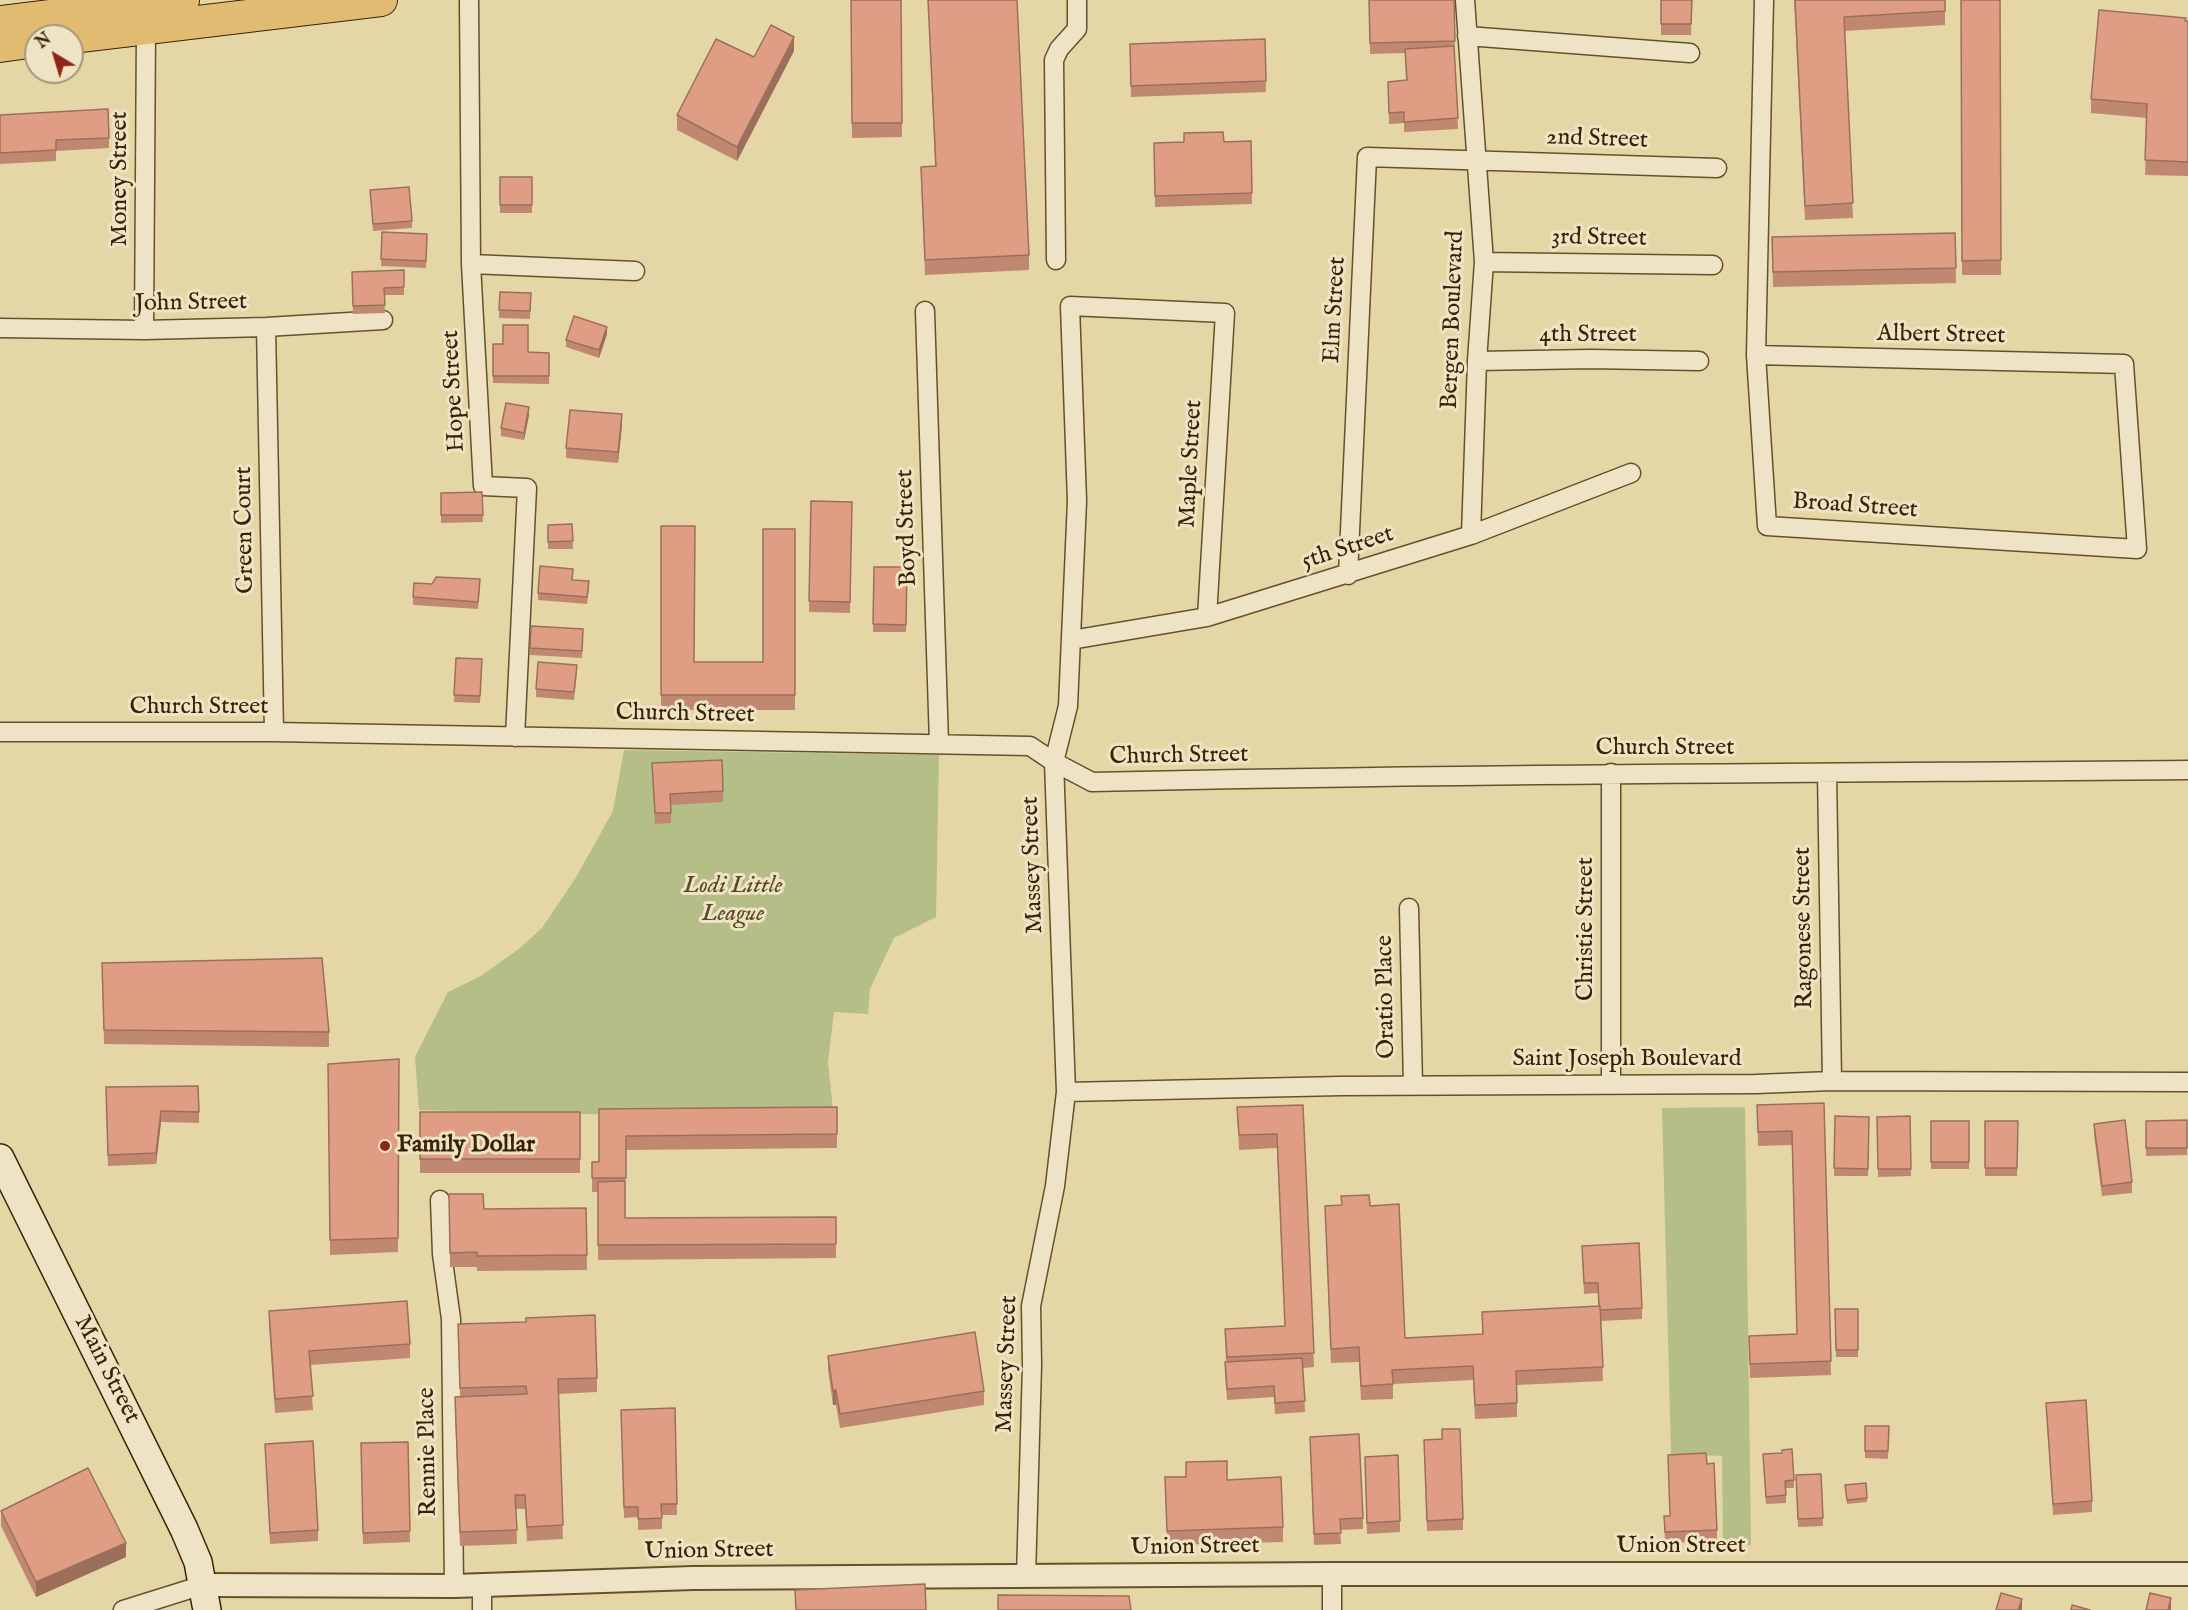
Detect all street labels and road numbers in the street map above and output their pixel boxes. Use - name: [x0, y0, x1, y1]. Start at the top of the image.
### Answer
- street label: Money Street: [107, 111, 135, 247]
- street label: 2nd Street: [1546, 124, 1648, 156]
- street label: 3rd Street: [1551, 224, 1647, 254]
- street label: Bergen Boulevard: [1436, 230, 1472, 410]
- street label: Elm Street: [1319, 256, 1353, 364]
- street label: John Street: [135, 289, 247, 319]
- street label: Albert Street: [1876, 320, 2006, 352]
- street label: 4th Street: [1539, 322, 1637, 350]
- street label: Hope Street: [437, 329, 473, 453]
- street label: Maple Street: [1174, 399, 1210, 529]
- street label: Green Court: [230, 466, 262, 594]
- street label: Boyd Street: [892, 469, 924, 587]
- street label: Broad Street: [1791, 488, 1919, 526]
- street label: 5th Street: [1299, 521, 1397, 577]
- street label: Church Street: [130, 694, 268, 722]
- street label: Church Street: [615, 699, 755, 731]
- street label: Church Street: [1596, 735, 1734, 763]
- street label: Church Street: [1109, 741, 1249, 773]
- street label: Massey Street: [1017, 796, 1051, 934]
- street label: Ragonese Street: [1789, 847, 1821, 1009]
- street label: Christie Street: [1573, 857, 1601, 1001]
- street label: Oratio Place: [1372, 935, 1402, 1059]
- street label: Saint Joseph Boulevard: [1513, 1046, 1741, 1074]
- street label: Massey Street: [991, 1295, 1025, 1433]
- street label: Main Street: [67, 1311, 145, 1429]
- street label: Rennie Place: [413, 1387, 445, 1517]
- street label: Union Street: [1130, 1532, 1260, 1564]
- street label: Union Street: [1616, 1533, 1746, 1561]
- street label: Union Street: [644, 1536, 774, 1568]

